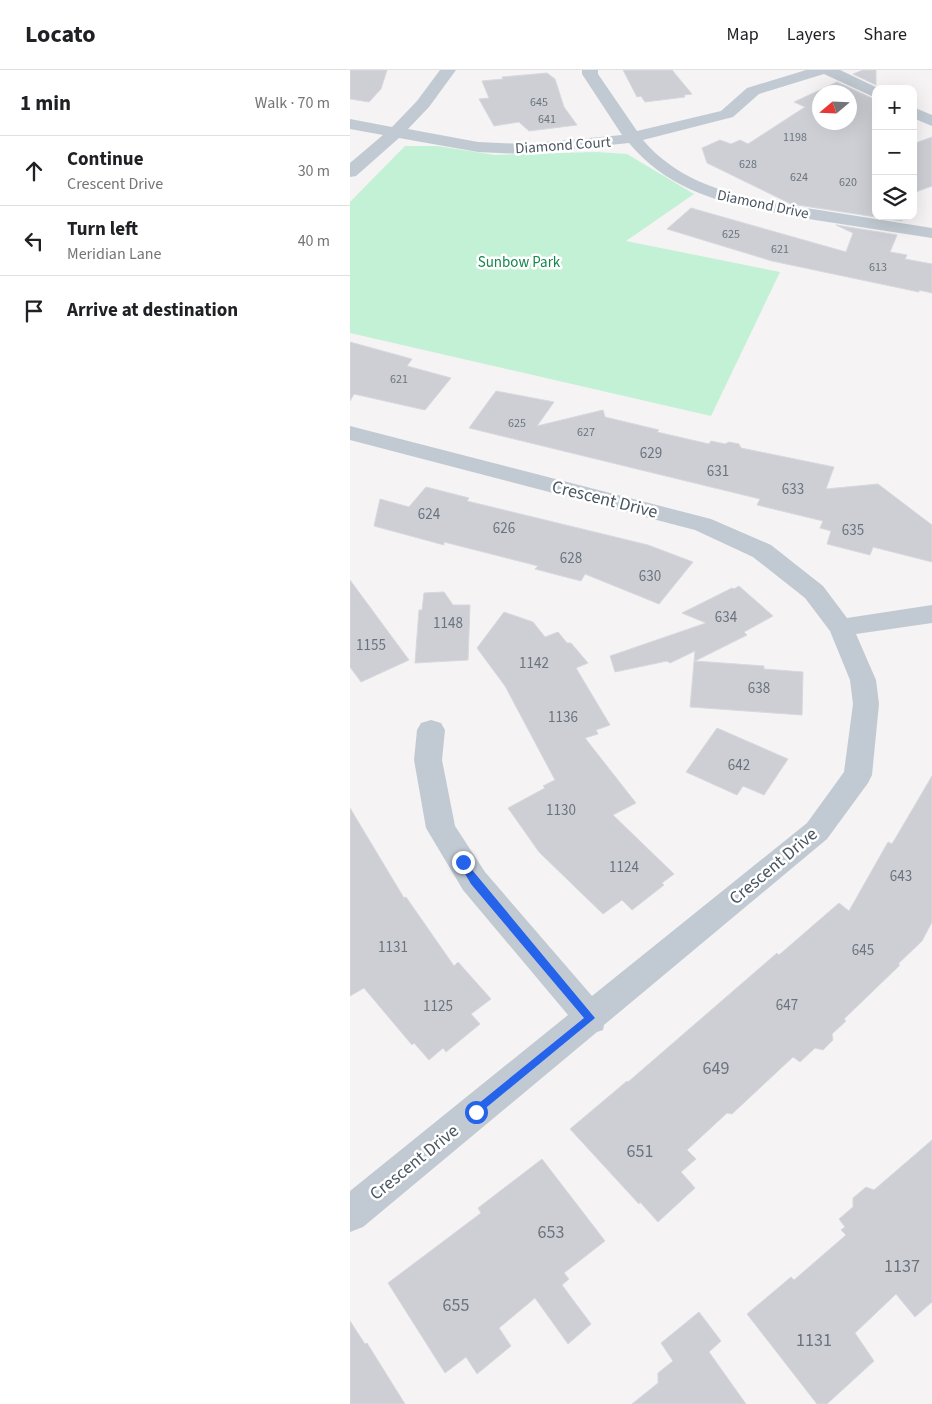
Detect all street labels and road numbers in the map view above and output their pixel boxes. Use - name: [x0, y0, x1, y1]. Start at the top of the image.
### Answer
- street label: Diamond Court: [515, 132, 612, 159]
- street label: Diamond Drive: [715, 185, 811, 224]
- street label: Crescent Drive: [549, 474, 660, 525]
- street label: Crescent Drive: [724, 822, 823, 911]
- street label: Crescent Drive: [364, 1119, 464, 1206]

